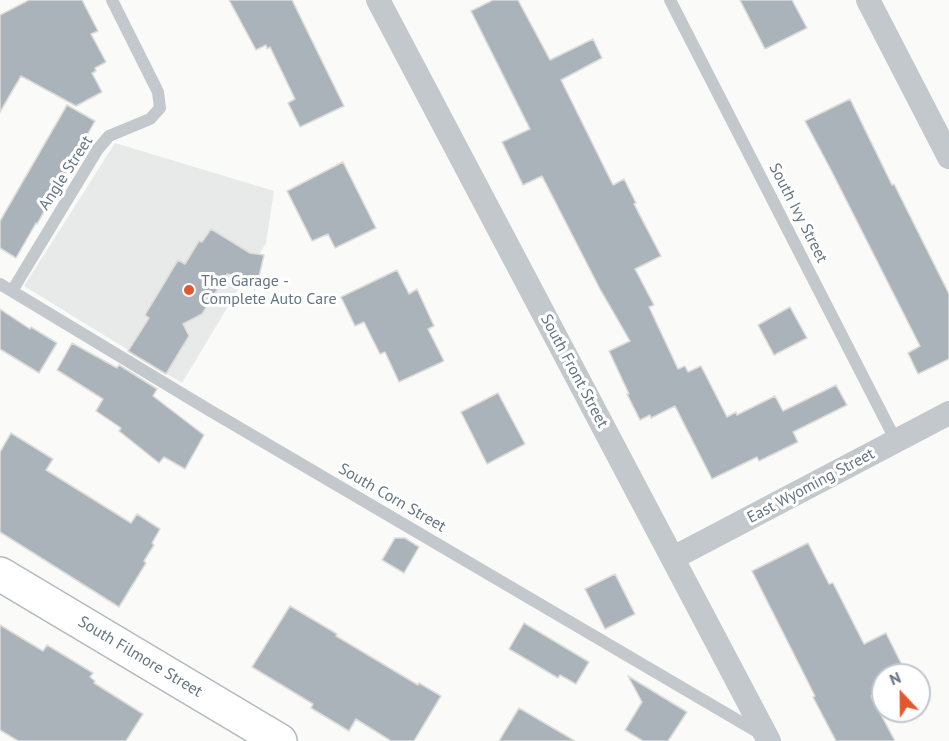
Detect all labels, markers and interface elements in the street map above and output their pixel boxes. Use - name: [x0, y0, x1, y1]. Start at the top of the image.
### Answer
- street label: Angle Street: [35, 132, 97, 214]
- street label: South Ivy Street: [765, 160, 831, 266]
- place label: The Garage - Complete Auto Care: [201, 271, 337, 309]
- marker: The Garage - Complete Auto Care: [182, 283, 196, 297]
- street label: South Front Street: [536, 311, 612, 431]
- street label: East Wyoming Street: [744, 444, 878, 528]
- street label: South Corn Street: [335, 460, 449, 536]
- street label: South Filmore Street: [74, 612, 206, 702]
- north arrow: [871, 663, 931, 723]
- text: N: [886, 667, 904, 689]

